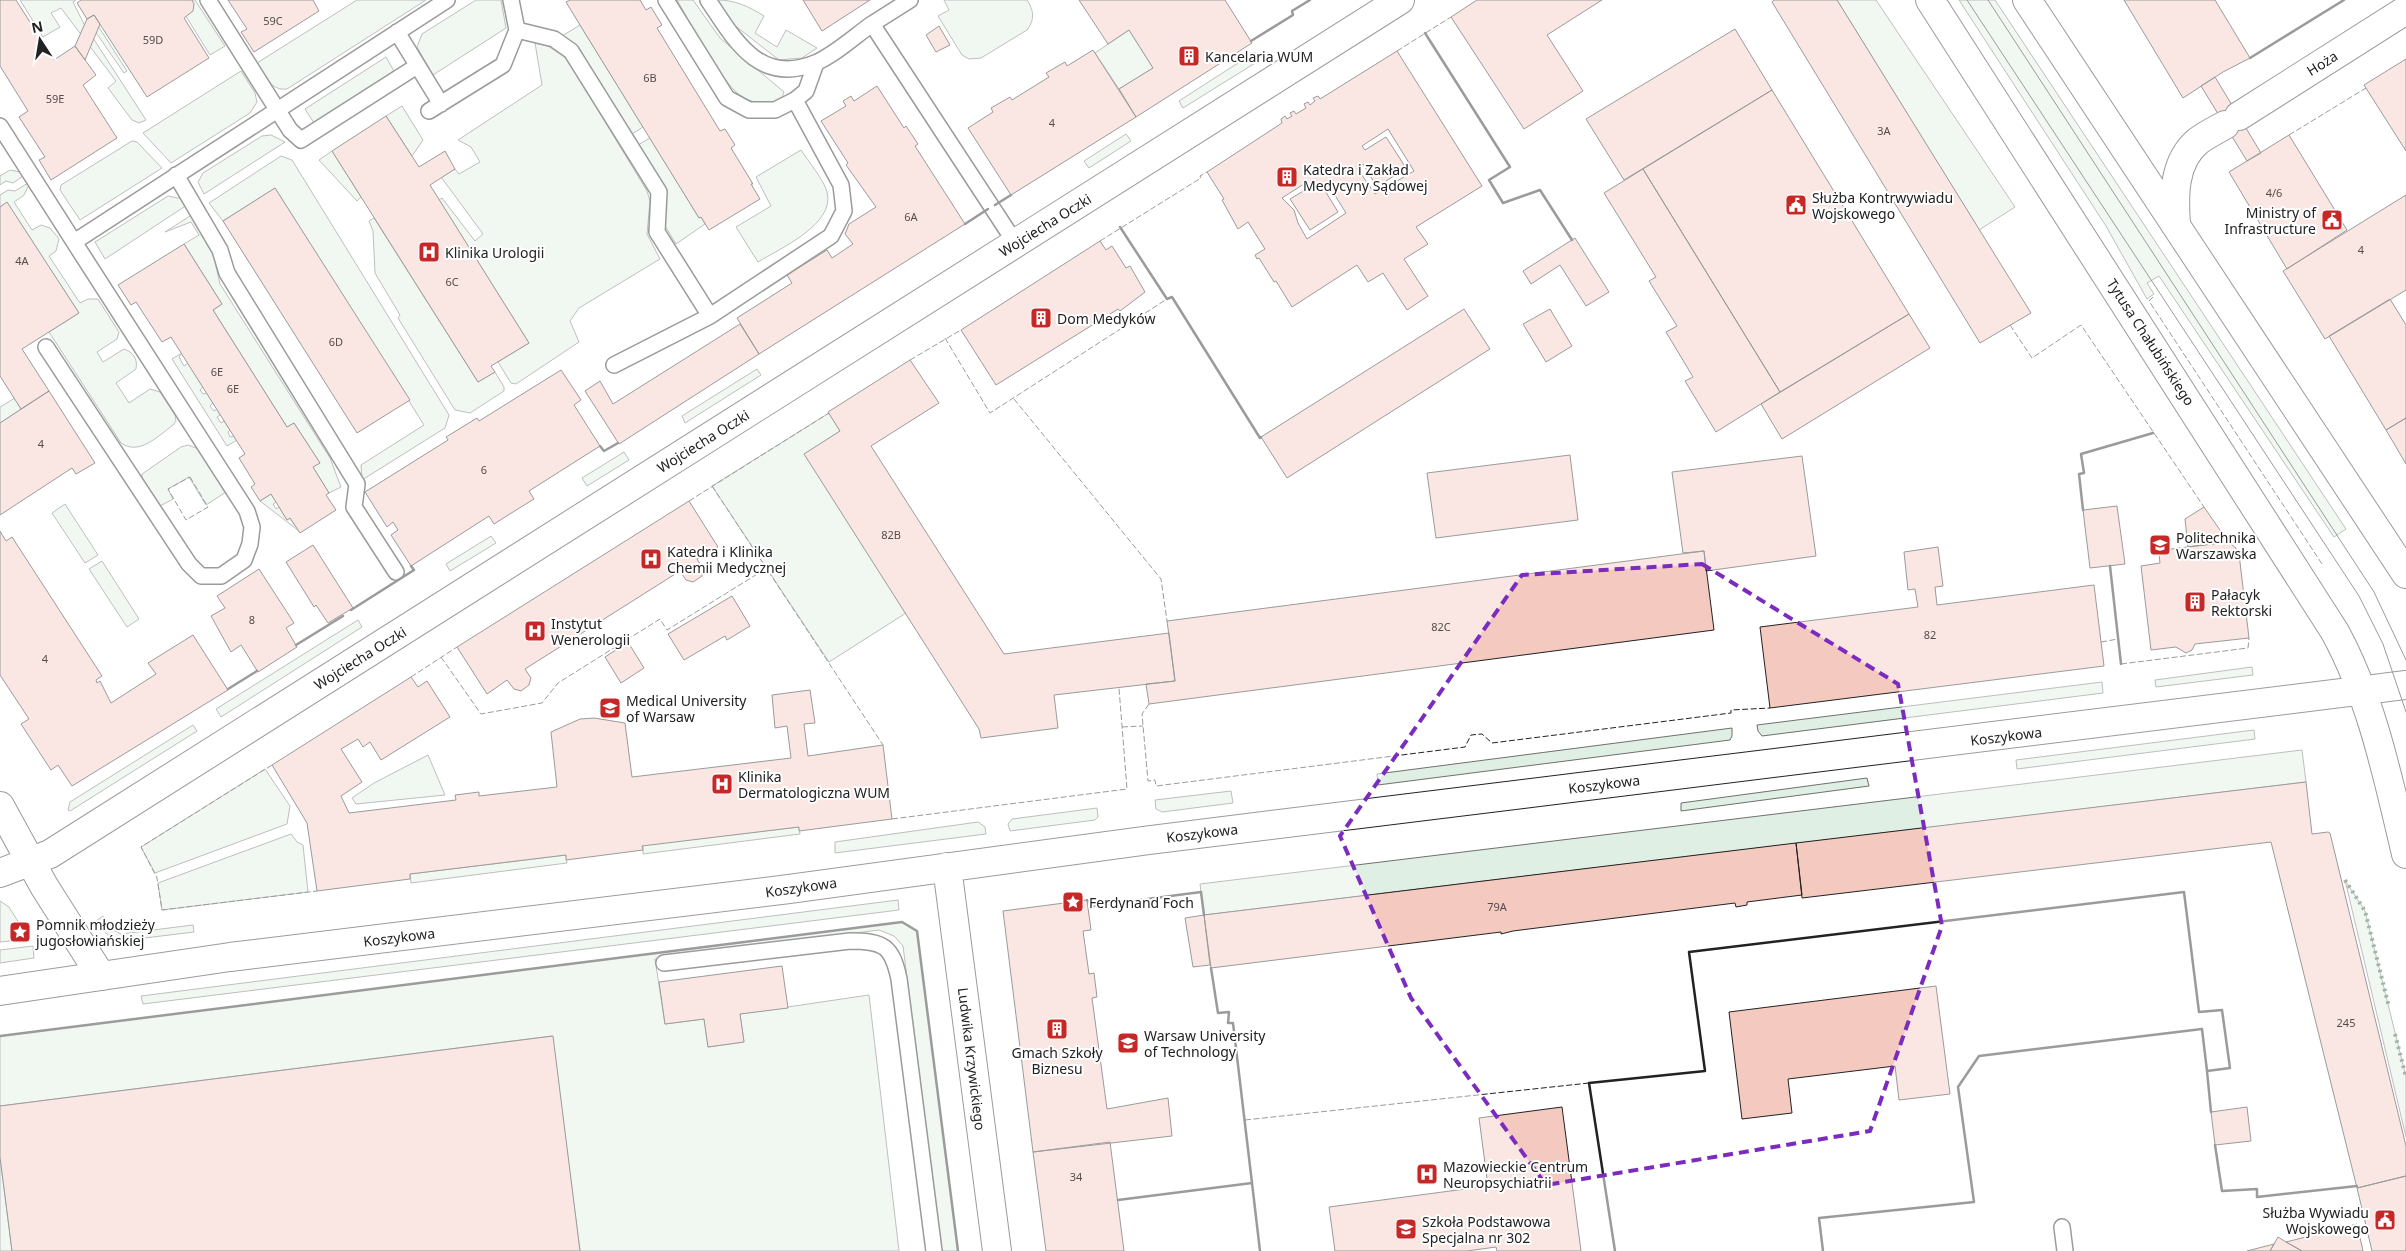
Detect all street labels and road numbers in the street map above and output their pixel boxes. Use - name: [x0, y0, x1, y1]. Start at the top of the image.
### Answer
- street label: Hoża: [2303, 46, 2341, 80]
- street label: Wojciecha Oczki: [995, 189, 1095, 261]
- street label: Tytusa Chałubińskiego: [2103, 275, 2199, 409]
- street label: Wojciecha Oczki: [653, 405, 753, 477]
- street label: Wojciecha Oczki: [310, 622, 410, 694]
- street label: Koszykowa: [1969, 722, 2043, 750]
- street label: Koszykowa: [1567, 770, 1641, 798]
- street label: Koszykowa: [1165, 819, 1239, 847]
- street label: Koszykowa: [764, 873, 838, 901]
- street label: Koszykowa: [362, 923, 436, 951]
- street label: Ludwika Krzywickiego: [954, 986, 990, 1132]

